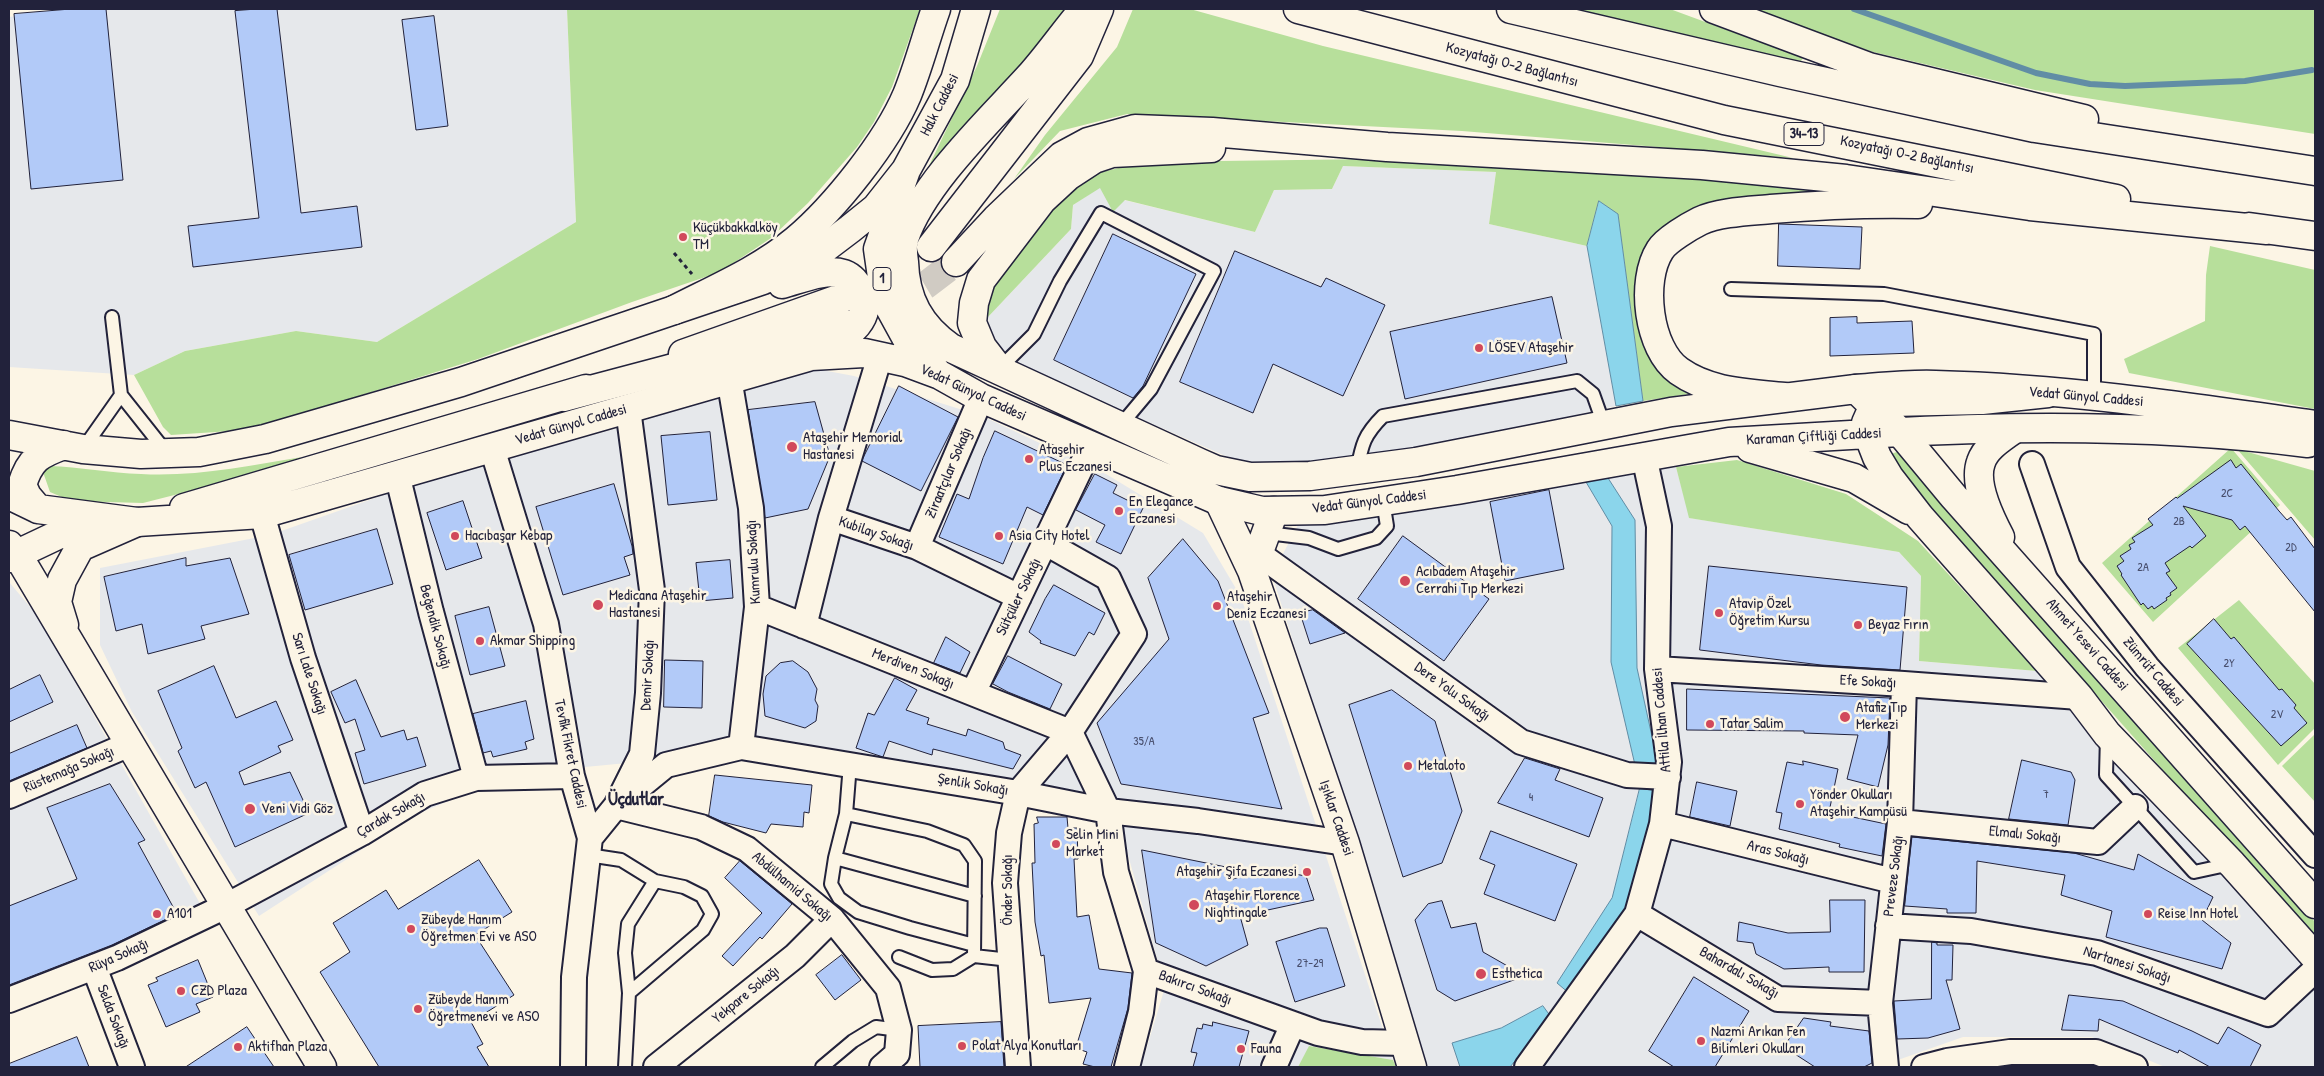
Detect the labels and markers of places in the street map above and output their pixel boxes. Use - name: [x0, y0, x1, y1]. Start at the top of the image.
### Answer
- place label: Küçükbakkalköy TM: [693, 219, 778, 254]
- marker: Küçükbakkalköy TM: [677, 231, 689, 243]
- place label: LÖSEV Ataşehir: [1489, 339, 1574, 357]
- marker: LÖSEV Ataşehir: [1473, 342, 1485, 354]
- place label: Ataşehir Memorial Hastanesi: [803, 429, 902, 464]
- marker: Ataşehir Memorial Hastanesi: [785, 440, 799, 454]
- place label: Ataşehir Plus Eczanesi: [1039, 441, 1112, 476]
- marker: Ataşehir Plus Eczanesi: [1023, 453, 1035, 465]
- place label: En Elegance Eczanesi: [1129, 493, 1194, 528]
- marker: En Elegance Eczanesi: [1113, 505, 1125, 517]
- place label: Hacıbaşar Kebap: [465, 527, 552, 545]
- place label: Asia City Hotel: [1009, 527, 1090, 545]
- marker: Hacıbaşar Kebap: [449, 530, 461, 542]
- marker: Asia City Hotel: [993, 530, 1005, 542]
- place label: Acıbadem Ataşehir Cerrahi Tıp Merkezi: [1416, 563, 1524, 598]
- marker: Acıbadem Ataşehir Cerrahi Tıp Merkezi: [1398, 574, 1412, 588]
- place label: Medicana Ataşehir Hastanesi: [609, 587, 706, 622]
- place label: Ataşehir Deniz Eczanesi: [1227, 588, 1307, 623]
- place label: Atavip Özel Öğretim Kursu: [1729, 595, 1809, 630]
- marker: Medicana Ataşehir Hastanesi: [591, 598, 605, 612]
- marker: Ataşehir Deniz Eczanesi: [1211, 600, 1223, 612]
- marker: Atavip Özel Öğretim Kursu: [1713, 607, 1725, 619]
- place label: Beyaz Fırın: [1868, 616, 1929, 634]
- marker: Beyaz Fırın: [1852, 619, 1864, 631]
- place label: Akmar Shipping: [490, 632, 575, 650]
- marker: Akmar Shipping: [474, 635, 486, 647]
- place label: Atafiz Tıp Merkezi: [1856, 699, 1907, 734]
- marker: Atafiz Tıp Merkezi: [1838, 710, 1852, 724]
- place label: Tatar Salim: [1720, 715, 1783, 733]
- marker: Tatar Salim: [1704, 718, 1716, 730]
- place label: Metaloto: [1418, 757, 1465, 775]
- marker: Metaloto: [1402, 760, 1414, 772]
- place label: Yönder Okulları Ataşehir Kampüsü: [1810, 786, 1907, 821]
- marker: Yönder Okulları Ataşehir Kampüsü: [1794, 798, 1806, 810]
- place label: Veni Vidi Göz: [261, 800, 333, 818]
- marker: Veni Vidi Göz: [243, 802, 257, 816]
- place label: Selin Mini Market: [1066, 826, 1119, 861]
- marker: Selin Mini Market: [1050, 838, 1062, 850]
- place label: Ataşehir Şifa Eczanesi: [1176, 863, 1297, 881]
- marker: Ataşehir Şifa Eczanesi: [1301, 866, 1313, 878]
- place label: Ataşehir Florence Nightingale: [1205, 887, 1300, 922]
- marker: Ataşehir Florence Nightingale: [1187, 898, 1201, 912]
- place label: A101: [167, 905, 192, 923]
- place label: Reise Inn Hotel: [2158, 905, 2238, 923]
- marker: A101: [151, 908, 163, 920]
- marker: Reise Inn Hotel: [2142, 908, 2154, 920]
- place label: Zübeyde Hanım Öğretmen Evi ve ASO: [421, 911, 537, 946]
- marker: Zübeyde Hanım Öğretmen Evi ve ASO: [405, 923, 417, 935]
- place label: Esthetica: [1492, 965, 1542, 983]
- marker: Esthetica: [1474, 967, 1488, 981]
- place label: CZD Plaza: [191, 982, 247, 1000]
- marker: CZD Plaza: [175, 985, 187, 997]
- place label: Zübeyde Hanım Öğretmenevi ve ASO: [428, 991, 540, 1026]
- marker: Zübeyde Hanım Öğretmenevi ve ASO: [412, 1003, 424, 1015]
- place label: Nazmi Arıkan Fen Bilimleri Okulları: [1711, 1023, 1805, 1058]
- marker: Nazmi Arıkan Fen Bilimleri Okulları: [1695, 1035, 1707, 1047]
- place label: Polat Alya Konutları: [972, 1037, 1082, 1055]
- place label: Aktifhan Plaza: [248, 1038, 327, 1056]
- marker: Polat Alya Konutları: [956, 1040, 968, 1052]
- place label: Fauna: [1251, 1040, 1281, 1058]
- marker: Aktifhan Plaza: [232, 1041, 244, 1053]
- marker: Fauna: [1235, 1043, 1247, 1055]

